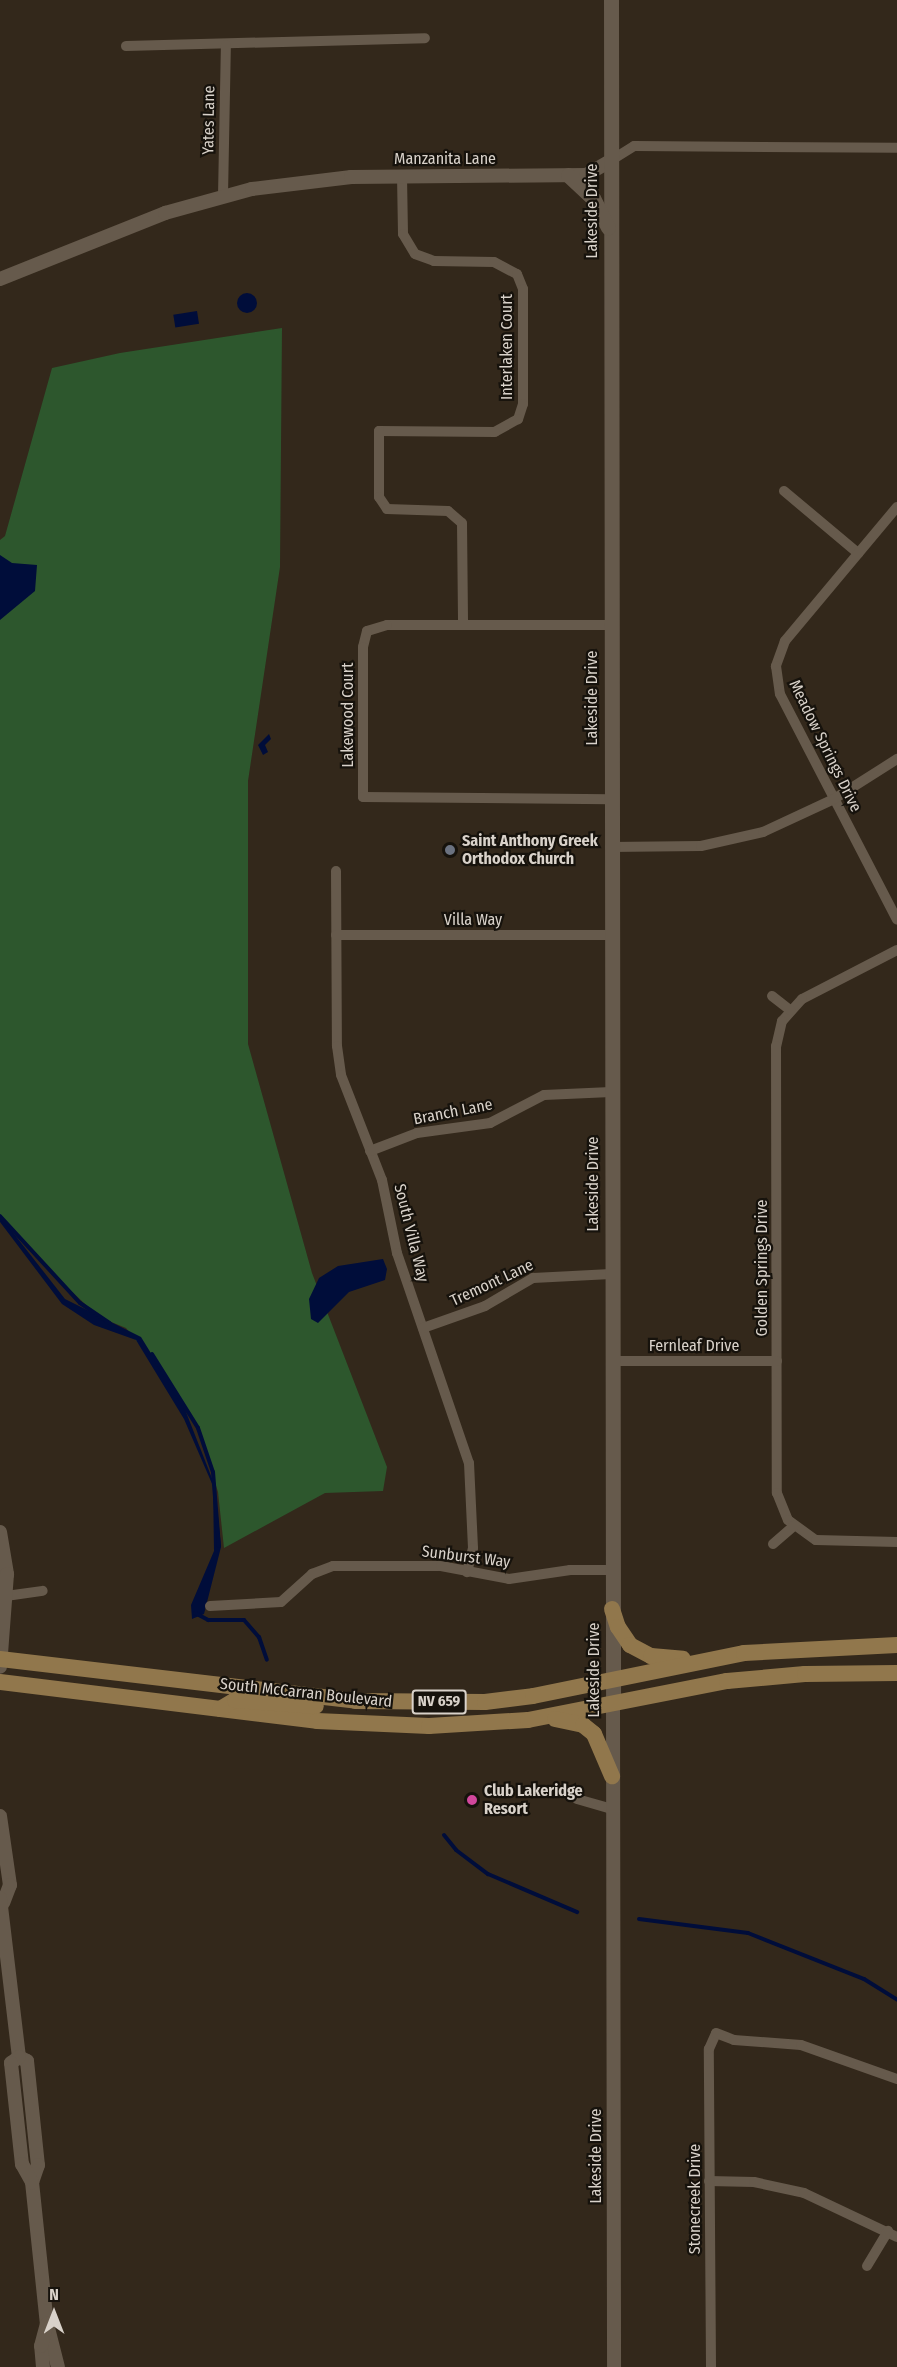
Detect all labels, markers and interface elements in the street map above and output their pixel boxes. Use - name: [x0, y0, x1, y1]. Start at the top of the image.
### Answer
- street label: Yates Lane: [199, 85, 219, 155]
- street label: Manzanita Lane: [394, 149, 496, 169]
- street label: Lakeside Drive: [582, 163, 602, 259]
- street label: Interlaken Court: [497, 294, 517, 400]
- street label: Lakeside Drive: [582, 650, 602, 746]
- street label: Lakewood Court: [338, 662, 358, 768]
- street label: Meadow Springs Drive: [785, 677, 865, 815]
- place label: Saint Anthony Greek Orthodox Church: [462, 831, 598, 869]
- marker: Saint Anthony Greek Orthodox Church: [443, 843, 457, 857]
- street label: Villa Way: [444, 910, 502, 930]
- street label: Branch Lane: [412, 1095, 494, 1129]
- street label: Lakeside Drive: [583, 1136, 603, 1232]
- street label: South Villa Way: [390, 1182, 432, 1284]
- street label: Golden Springs Drive: [752, 1200, 772, 1336]
- street label: Tremont Lane: [447, 1255, 537, 1311]
- street label: Fernleaf Drive: [649, 1336, 739, 1356]
- street label: Sunburst Way: [421, 1542, 511, 1572]
- street label: Lakeside Drive: [584, 1622, 604, 1718]
- street label: South McCarran Boulevard: [219, 1674, 393, 1712]
- road number: NV 659: [410, 1690, 468, 1714]
- place label: Club Lakeridge Resort: [484, 1781, 583, 1819]
- marker: Club Lakeridge Resort: [465, 1793, 479, 1807]
- street label: Lakeside Drive: [586, 2108, 606, 2204]
- street label: Stonecreek Drive: [685, 2144, 705, 2254]
- north arrow: [24, 2283, 84, 2343]
- text: N: [49, 2285, 59, 2304]

